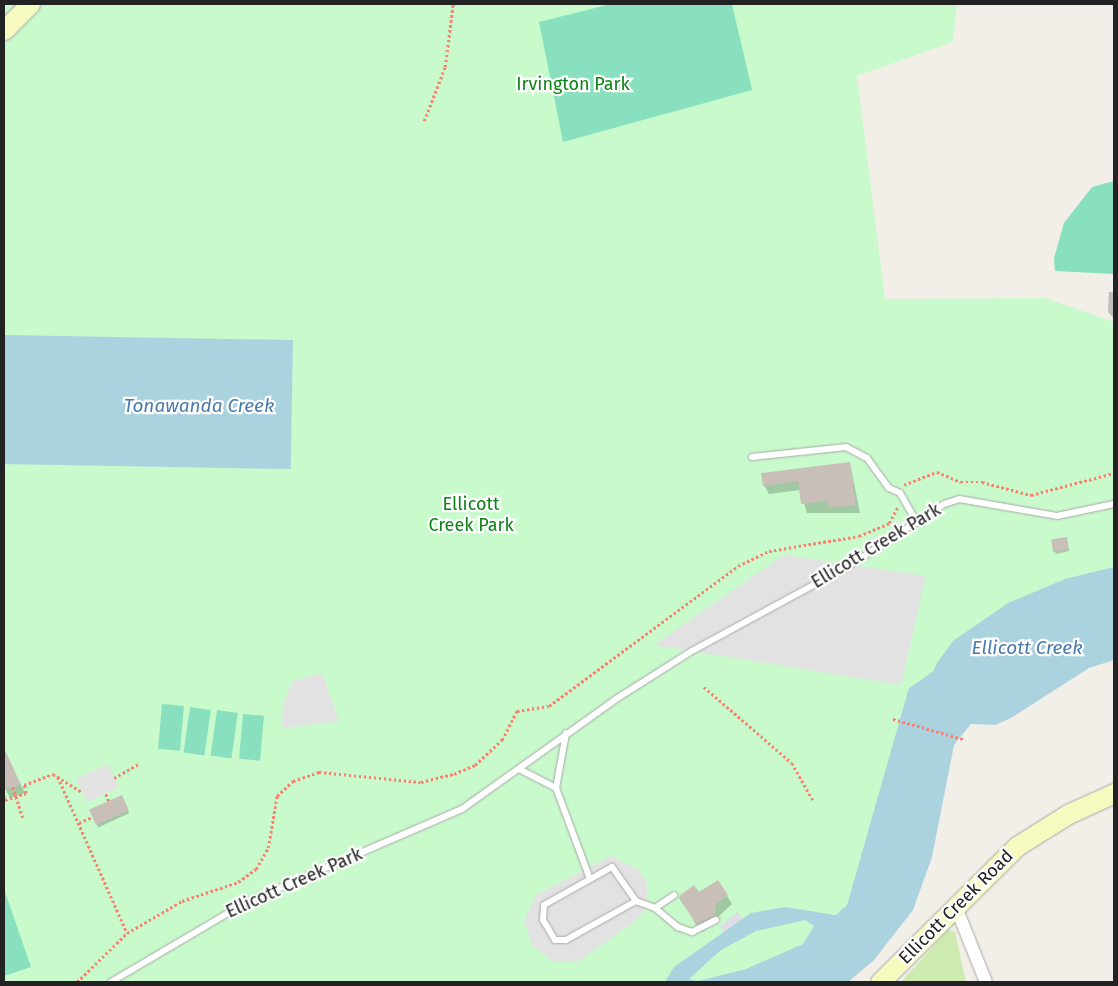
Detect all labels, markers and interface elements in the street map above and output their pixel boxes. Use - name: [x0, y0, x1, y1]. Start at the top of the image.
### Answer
- park label: Irvington Park: [516, 73, 630, 95]
- water label: Tonawanda Creek: [124, 395, 274, 417]
- park label: Ellicott Creek Park: [428, 494, 514, 536]
- street label: Ellicott Creek Park: [807, 499, 945, 593]
- water label: Ellicott Creek: [972, 637, 1082, 659]
- street label: Ellicott Creek Park: [223, 843, 365, 923]
- street label: Ellicott Creek Road: [894, 845, 1018, 969]

